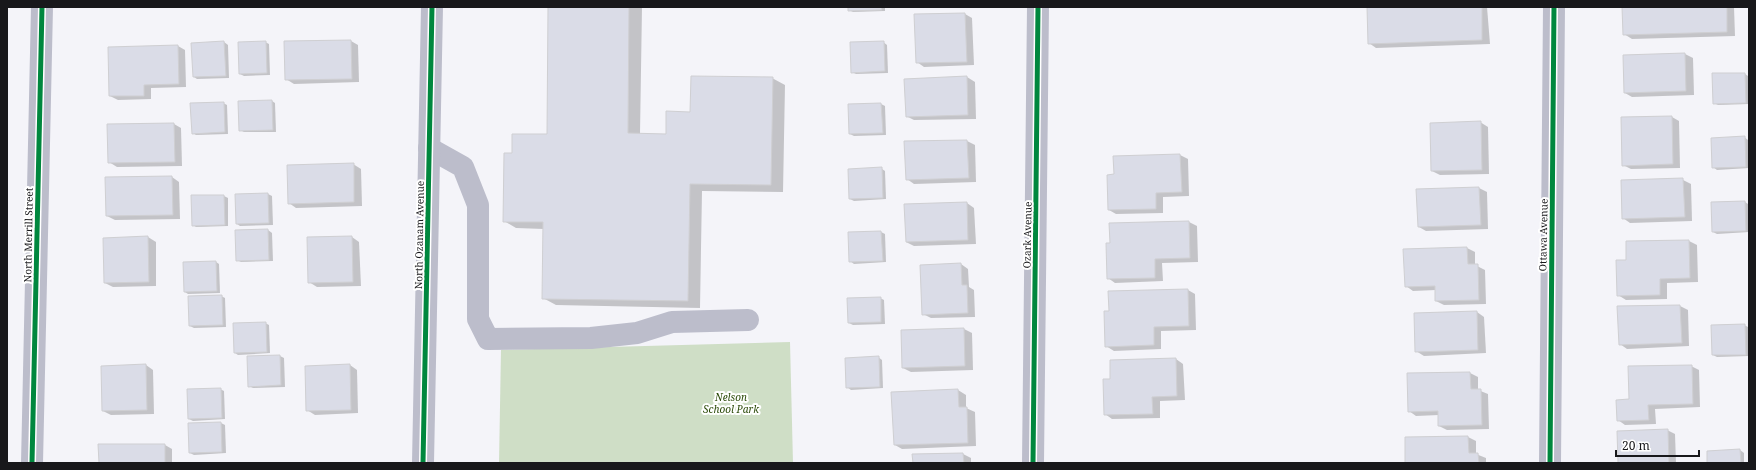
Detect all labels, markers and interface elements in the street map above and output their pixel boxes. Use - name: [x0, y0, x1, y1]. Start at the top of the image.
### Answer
- street label: North Ozanam Avenue: [411, 181, 427, 289]
- street label: North Merrill Street: [20, 187, 36, 282]
- street label: Ottawa Avenue: [1535, 199, 1551, 271]
- street label: Ozark Avenue: [1019, 201, 1035, 269]
- park label: Nelson School Park: [703, 390, 759, 416]
- scale bar: [1616, 432, 1699, 458]
- text: 20 m: [1622, 437, 1650, 454]

